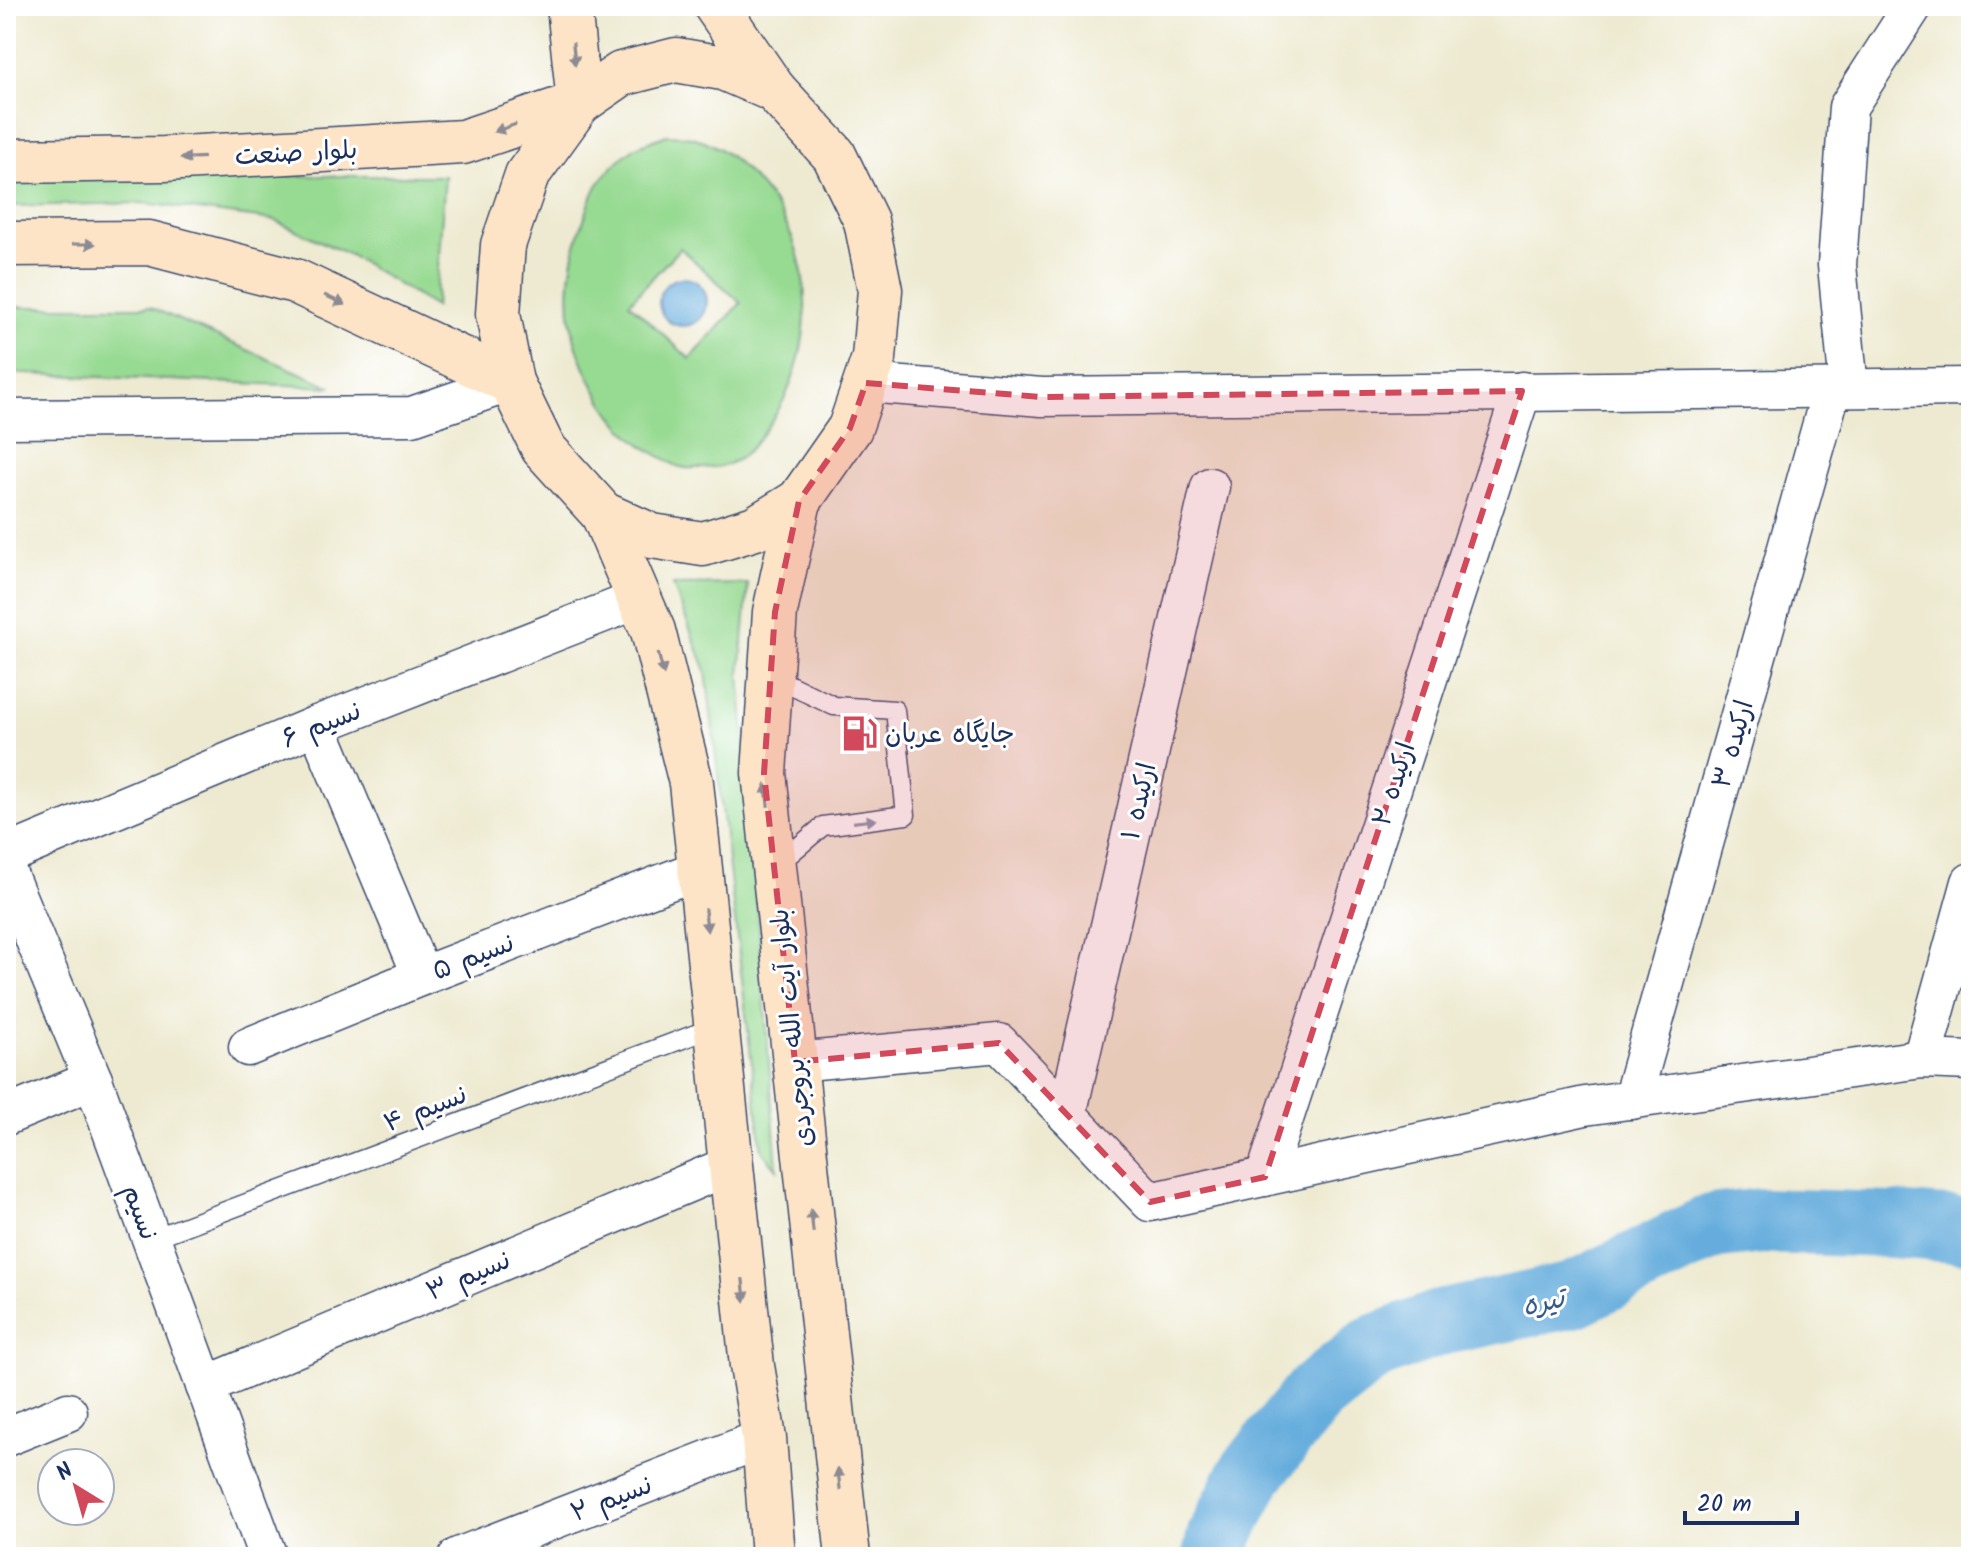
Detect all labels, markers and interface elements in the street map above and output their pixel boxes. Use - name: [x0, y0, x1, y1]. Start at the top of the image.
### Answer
- one-way arrow: [567, 42, 580, 67]
- one-way arrow: [493, 122, 517, 135]
- street label: بلوار صنعت: [234, 130, 358, 178]
- one-way arrow: [179, 151, 204, 164]
- one-way arrow: [72, 238, 97, 250]
- one-way arrow: [323, 293, 347, 307]
- one-way arrow: [656, 652, 668, 677]
- street label: نسیم ۶: [275, 691, 368, 761]
- street label: ارکیده ۳: [1701, 695, 1767, 794]
- fuel station icon: جایگاه عربان: [840, 714, 878, 752]
- place label: جایگاه عربان: [885, 714, 1015, 756]
- street label: ارکیده ۲: [1362, 737, 1428, 832]
- street label: ارکیده ۱: [1111, 759, 1169, 844]
- one-way arrow: [760, 782, 773, 807]
- one-way arrow: [853, 814, 878, 827]
- street label: بلوار آیت الله بروجردی: [760, 907, 826, 1149]
- one-way arrow: [699, 908, 712, 933]
- street label: نسیم ۵: [426, 923, 521, 993]
- street label: نسیم ۴: [378, 1075, 474, 1145]
- street label: نسیم: [110, 1179, 169, 1246]
- one-way arrow: [805, 1208, 818, 1233]
- street label: نسیم ۳: [420, 1240, 518, 1313]
- water label: تيره: [1518, 1276, 1574, 1330]
- one-way arrow: [738, 1278, 751, 1303]
- north arrow: [36, 1447, 116, 1527]
- text: N: [49, 1455, 82, 1491]
- street label: نسیم ۲: [565, 1465, 659, 1535]
- one-way arrow: [833, 1467, 846, 1492]
- scale bar: [1685, 1475, 1797, 1525]
- text: 20 m: [1697, 1485, 1752, 1524]

